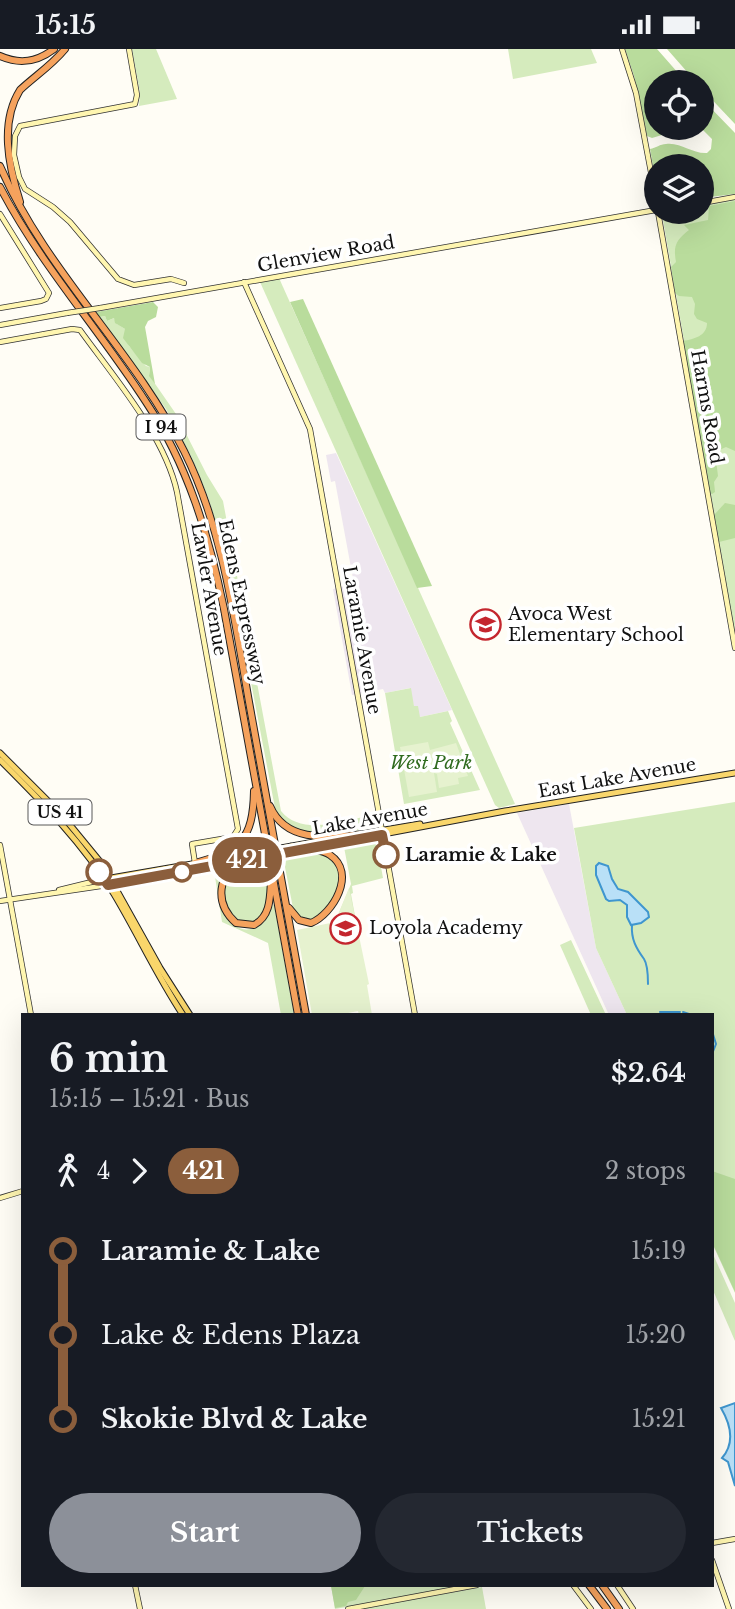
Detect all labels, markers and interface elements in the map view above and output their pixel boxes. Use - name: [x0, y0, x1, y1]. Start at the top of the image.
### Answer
- text: 15:15: [35, 9, 96, 41]
- map controls: [644, 70, 714, 224]
- button: locate: [644, 70, 714, 140]
- button: layers: [644, 154, 714, 224]
- street label: Glenview Road: [256, 231, 396, 277]
- street label: Harms Road: [686, 348, 728, 466]
- road number: I 94: [136, 415, 186, 439]
- street label: Edens Expressway: [214, 517, 270, 687]
- street label: Lawler Avenue: [186, 521, 232, 657]
- street label: Laramie Avenue: [338, 564, 386, 716]
- place label: Avoca West Elementary School: [507, 603, 684, 646]
- school or university icon: Avoca West Elementary School: [468, 607, 502, 641]
- park label: West Park: [390, 752, 472, 774]
- street label: East Lake Avenue: [536, 753, 698, 803]
- street label: Lake Avenue: [311, 798, 429, 840]
- road number: US 41: [28, 799, 92, 825]
- line badge: 421: [207, 837, 287, 883]
- marker: Laramie & Lake: [373, 842, 399, 868]
- place label: Laramie & Lake: [405, 844, 557, 866]
- text: 421: [226, 845, 268, 874]
- unlabelled marker: [86, 859, 112, 885]
- unlabelled marker: [172, 862, 192, 882]
- school or university icon: Loyola Academy: [329, 911, 363, 945]
- place label: Loyola Academy: [369, 917, 523, 939]
- text: 6 min: [49, 1035, 168, 1082]
- text: $2.64: [611, 1057, 686, 1089]
- text: 15:15 – 15:21 · Bus: [49, 1085, 250, 1113]
- icon: walk: [49, 1152, 87, 1190]
- icon: forward: [120, 1152, 158, 1190]
- text: 421: [182, 1156, 225, 1185]
- text: 4: [97, 1157, 110, 1185]
- text: 2 stops: [605, 1157, 686, 1185]
- text: Laramie & Lake: [101, 1235, 320, 1267]
- text: 15:19: [631, 1237, 686, 1265]
- text: Lake & Edens Plaza: [101, 1319, 360, 1351]
- text: 15:20: [626, 1321, 686, 1349]
- text: Skokie Blvd & Lake: [101, 1403, 367, 1435]
- text: 15:21: [632, 1405, 686, 1433]
- button: Start: [49, 1493, 361, 1573]
- button: Tickets: [375, 1493, 686, 1573]

